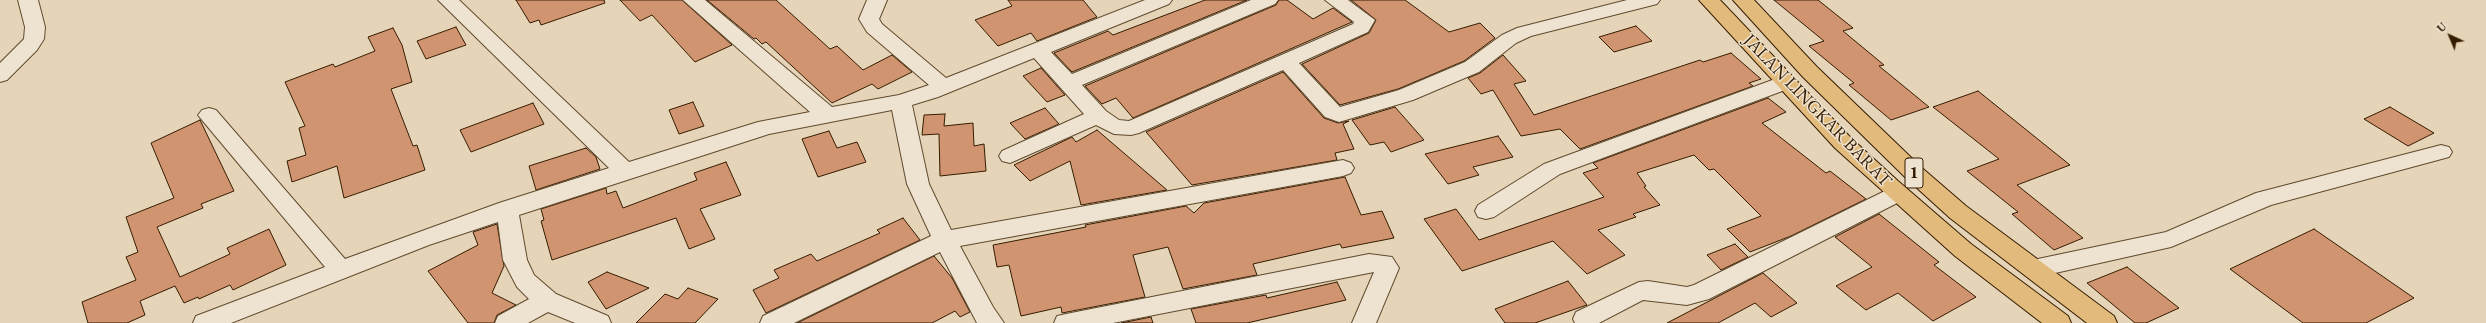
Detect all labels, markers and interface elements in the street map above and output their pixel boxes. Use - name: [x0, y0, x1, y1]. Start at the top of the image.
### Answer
- north arrow: [2430, 16, 2470, 56]
- text: U: [2434, 19, 2449, 35]
- street label: JALAN LINGKAR BARAT: [1738, 30, 1896, 192]
- road number: 1: [1905, 158, 1923, 188]

